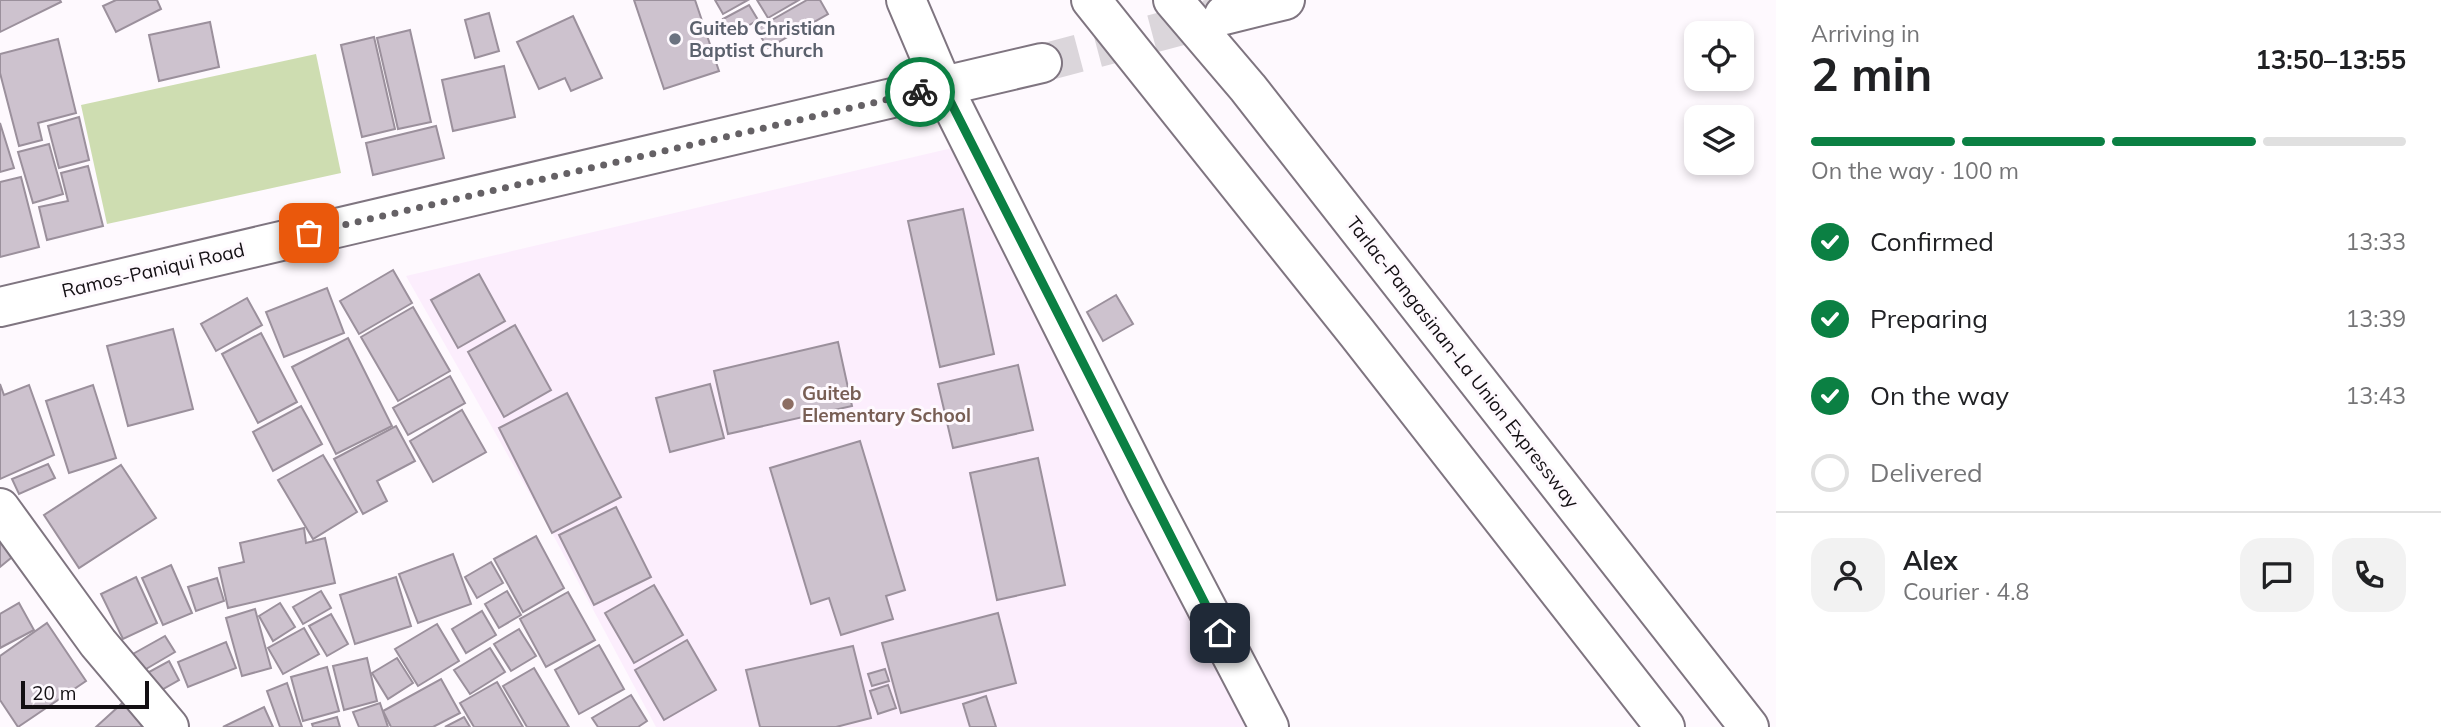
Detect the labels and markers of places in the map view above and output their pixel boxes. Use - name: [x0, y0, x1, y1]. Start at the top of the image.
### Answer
- place label: Guiteb Christian Baptist Church: [689, 16, 836, 62]
- marker: Guiteb Christian Baptist Church: [667, 31, 683, 47]
- pin: [279, 203, 339, 263]
- place label: Guiteb Elementary School: [802, 381, 971, 427]
- marker: Guiteb Elementary School: [780, 396, 796, 412]
- pin: [1190, 603, 1250, 663]

